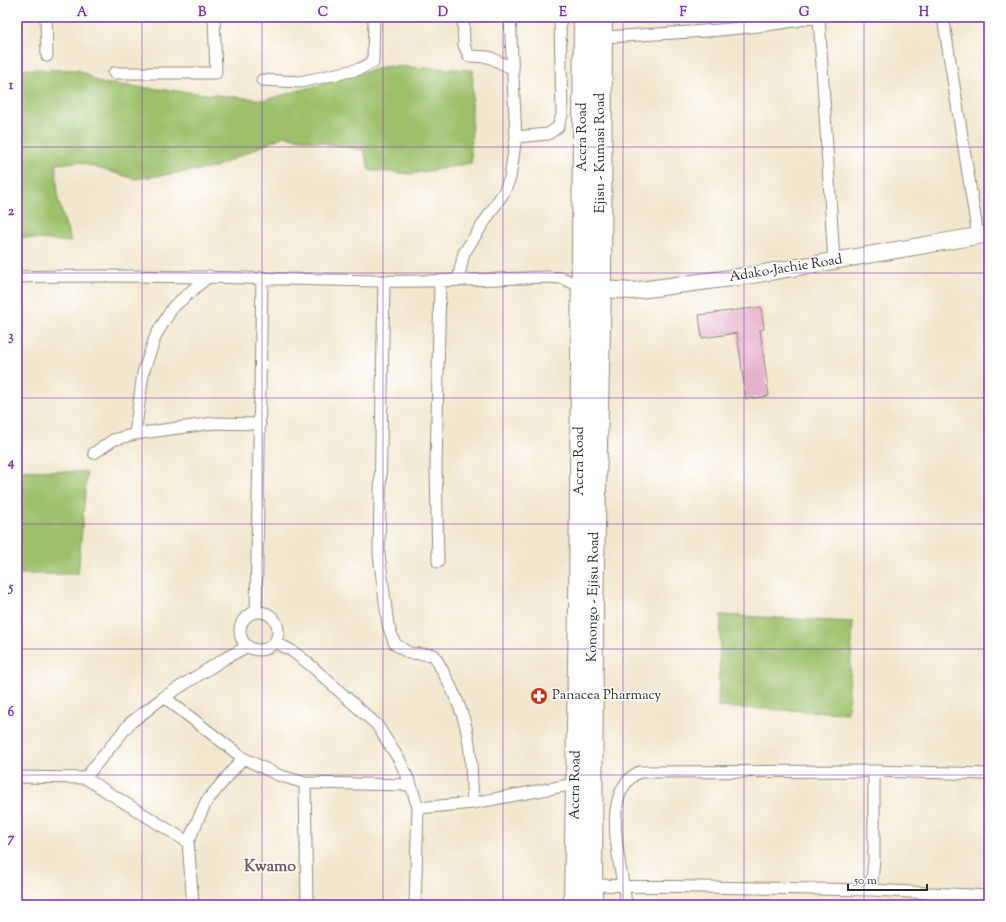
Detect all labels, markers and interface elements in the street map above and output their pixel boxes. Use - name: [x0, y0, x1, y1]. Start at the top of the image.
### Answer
- text: A: [77, 4, 88, 22]
- text: B: [198, 4, 207, 22]
- text: C: [318, 4, 328, 22]
- text: D: [438, 4, 448, 22]
- text: E: [559, 4, 567, 22]
- text: F: [679, 4, 687, 22]
- text: G: [799, 4, 810, 22]
- text: H: [919, 4, 930, 22]
- text: 1: [9, 77, 14, 95]
- street label: Ejisu - Kumasi Road: [591, 93, 611, 213]
- street label: Accra Road: [573, 102, 593, 172]
- text: 2: [8, 203, 15, 221]
- street label: Adako-Jachie Road: [728, 250, 844, 288]
- text: 3: [8, 328, 14, 346]
- street label: Accra Road: [570, 426, 590, 496]
- text: 4: [7, 454, 15, 472]
- street label: Konongo - Ejisu Road: [583, 531, 605, 662]
- text: 5: [8, 579, 14, 597]
- pharmacy icon: Panacea Pharmacy: [529, 686, 549, 706]
- place label: Panacea Pharmacy: [552, 686, 661, 706]
- text: 6: [8, 704, 15, 722]
- street label: Accra Road: [565, 750, 587, 820]
- text: 7: [8, 830, 15, 848]
- district label: Kwamo: [244, 856, 296, 879]
- scale bar: [848, 866, 927, 892]
- text: 50 m: [853, 872, 877, 890]

